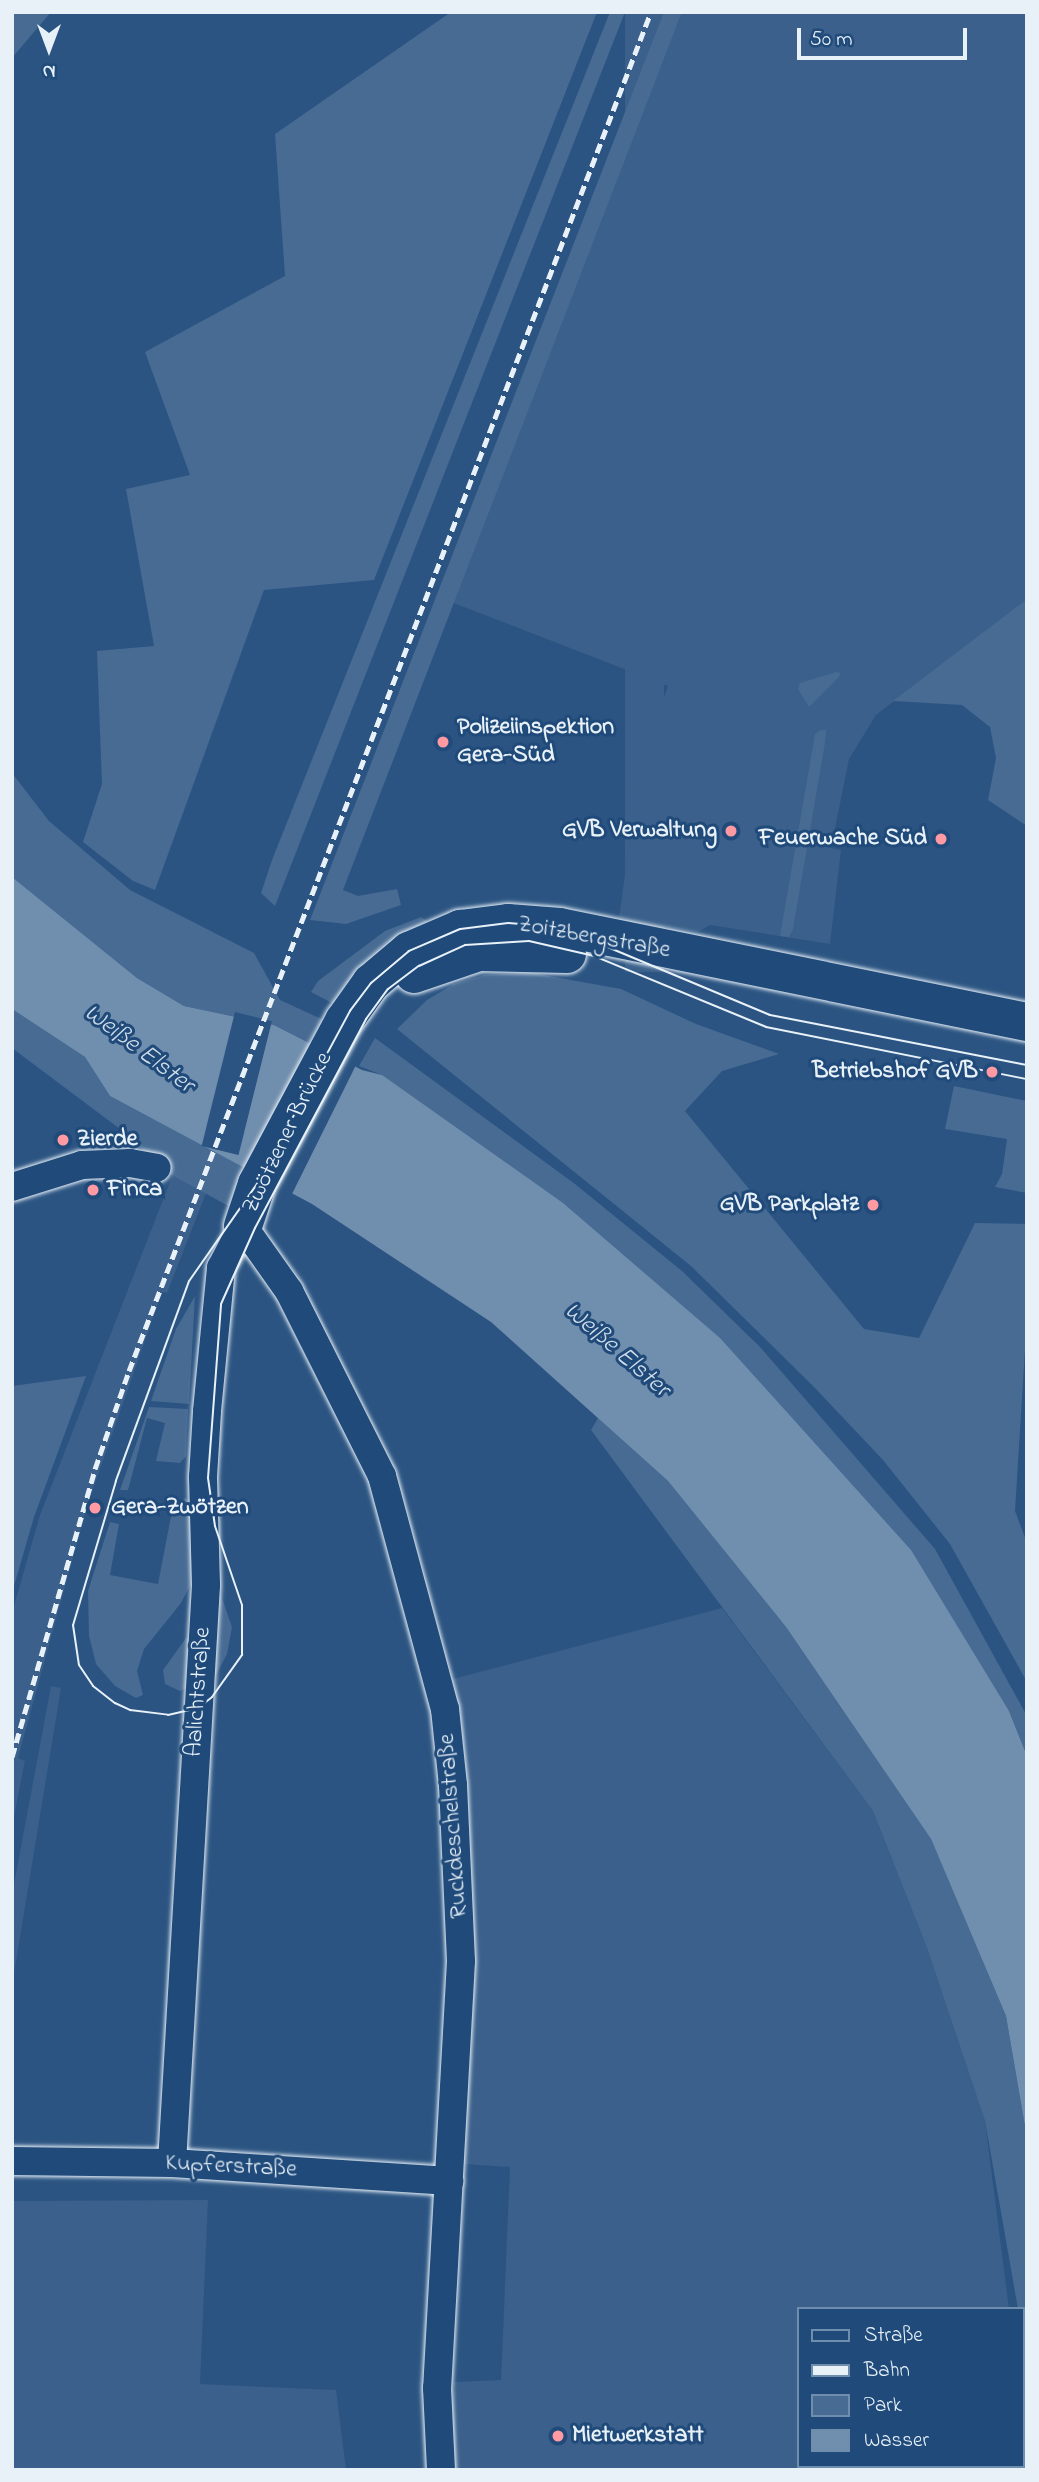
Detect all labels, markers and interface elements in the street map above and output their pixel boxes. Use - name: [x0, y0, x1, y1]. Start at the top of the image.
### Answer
- north arrow: [14, 14, 84, 84]
- scale bar: [801, 14, 971, 58]
- text: 50 m: [810, 25, 853, 55]
- text: N: [43, 57, 55, 84]
- place label: Polizeiinspektion Gera-Süd: [457, 714, 614, 770]
- marker: Polizeiinspektion Gera-Süd: [435, 734, 451, 750]
- place label: GVB Verwaltung: [562, 817, 717, 845]
- marker: GVB Verwaltung: [723, 823, 739, 839]
- place label: Feuerwache Süd: [759, 825, 927, 853]
- marker: Feuerwache Süd: [933, 831, 949, 847]
- street label: Zoitzbergstraße: [516, 910, 672, 966]
- water label: Weiße Elster: [77, 998, 199, 1102]
- street label: Zwötzener Brücke: [237, 1048, 339, 1218]
- place label: Betriebshof GVB: [812, 1058, 978, 1086]
- marker: Betriebshof GVB: [984, 1064, 1000, 1080]
- place label: Zierde: [77, 1126, 137, 1154]
- marker: Zierde: [55, 1132, 71, 1148]
- place label: Finca: [107, 1176, 162, 1204]
- marker: Finca: [85, 1182, 101, 1198]
- place label: GVB Parkplatz: [720, 1191, 859, 1219]
- marker: GVB Parkplatz: [865, 1197, 881, 1213]
- water label: Weiße Elster: [557, 1297, 675, 1405]
- place label: Gera-Zwötzen: [111, 1494, 249, 1522]
- marker: Gera-Zwötzen: [85, 1498, 105, 1518]
- street label: Aalichtstraße: [180, 1626, 218, 1758]
- street label: Ruckdeschelstraße: [433, 1733, 475, 1919]
- street label: Kupferstraße: [165, 2149, 297, 2185]
- legend: [797, 2307, 1025, 2468]
- text: Straße: [864, 2321, 923, 2351]
- text: Bahn: [864, 2356, 910, 2386]
- text: Park: [864, 2391, 902, 2421]
- place label: Mietwerkstatt: [572, 2422, 704, 2450]
- text: Wasser: [864, 2426, 929, 2456]
- marker: Mietwerkstatt: [550, 2428, 566, 2444]

